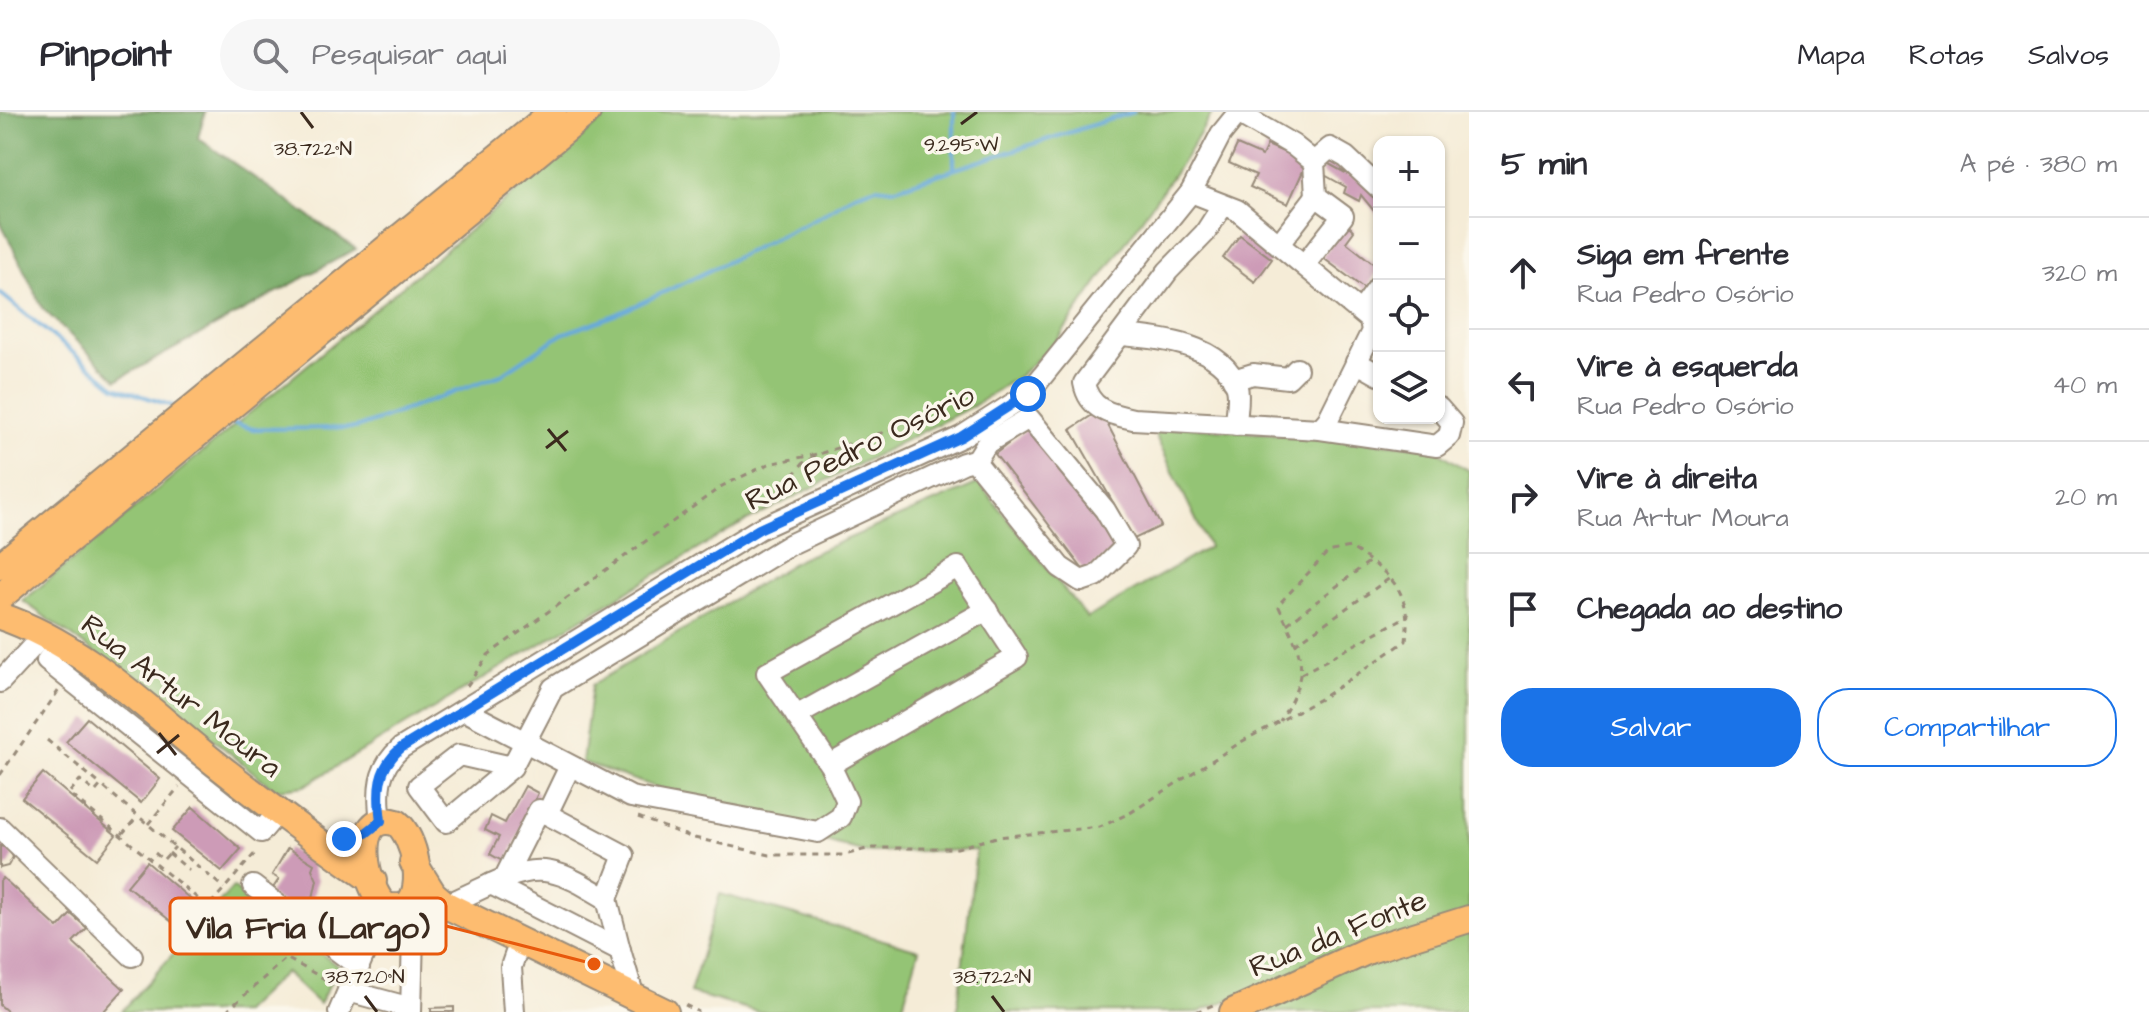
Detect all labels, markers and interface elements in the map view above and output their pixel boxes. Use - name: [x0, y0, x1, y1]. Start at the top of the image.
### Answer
- search box: [220, 19, 780, 91]
- text: Pinpoint: [40, 29, 172, 81]
- icon: search: [248, 33, 292, 77]
- text: Pesquisar aqui: [312, 34, 507, 76]
- text: Mapa: [1797, 36, 1865, 75]
- text: Rotas: [1909, 36, 1984, 75]
- text: Salvos: [2028, 36, 2109, 75]
- text: 9.295°W: [924, 131, 998, 159]
- text: 38.722°N: [274, 135, 352, 163]
- map controls: [1373, 136, 1445, 424]
- button: +: [1373, 136, 1445, 208]
- text: 5 min: [1501, 140, 1587, 188]
- text: A pé · 380 m: [1960, 146, 2117, 182]
- button: −: [1373, 208, 1445, 280]
- text: Siga em frente: [1577, 234, 1789, 276]
- icon: ahead: [1501, 251, 1545, 295]
- text: 320 m: [2042, 255, 2117, 291]
- text: Rua Pedro Osório: [1577, 276, 1794, 312]
- button: locate: [1373, 280, 1445, 352]
- text: Vire à esquerda: [1577, 346, 1798, 388]
- button: layers: [1373, 352, 1445, 424]
- icon: left: [1501, 363, 1545, 407]
- text: 40 m: [2052, 367, 2117, 403]
- street label: Rua Pedro Osório: [738, 374, 982, 522]
- route start: [1010, 376, 1046, 412]
- text: Rua Pedro Osório: [1577, 388, 1794, 424]
- text: Vire à direita: [1577, 458, 1757, 500]
- icon: right: [1501, 475, 1545, 519]
- text: 20 m: [2055, 479, 2117, 515]
- text: Rua Artur Moura: [1577, 500, 1789, 536]
- icon: arrive: [1501, 587, 1545, 631]
- text: Chegada ao destino: [1577, 588, 1842, 630]
- street label: Rua Artur Moura: [72, 604, 290, 788]
- button: Salvar: [1501, 688, 1801, 767]
- button: Compartilhar: [1817, 688, 2117, 767]
- route end: [326, 821, 362, 857]
- street label: Rua da Fonte: [1243, 879, 1433, 989]
- callout: Vila Fria (Largo): [170, 898, 446, 954]
- text: Vila Fria (Largo): [185, 906, 430, 952]
- text: 38.720°N: [325, 963, 405, 991]
- text: 38.722°N: [953, 963, 1031, 991]

